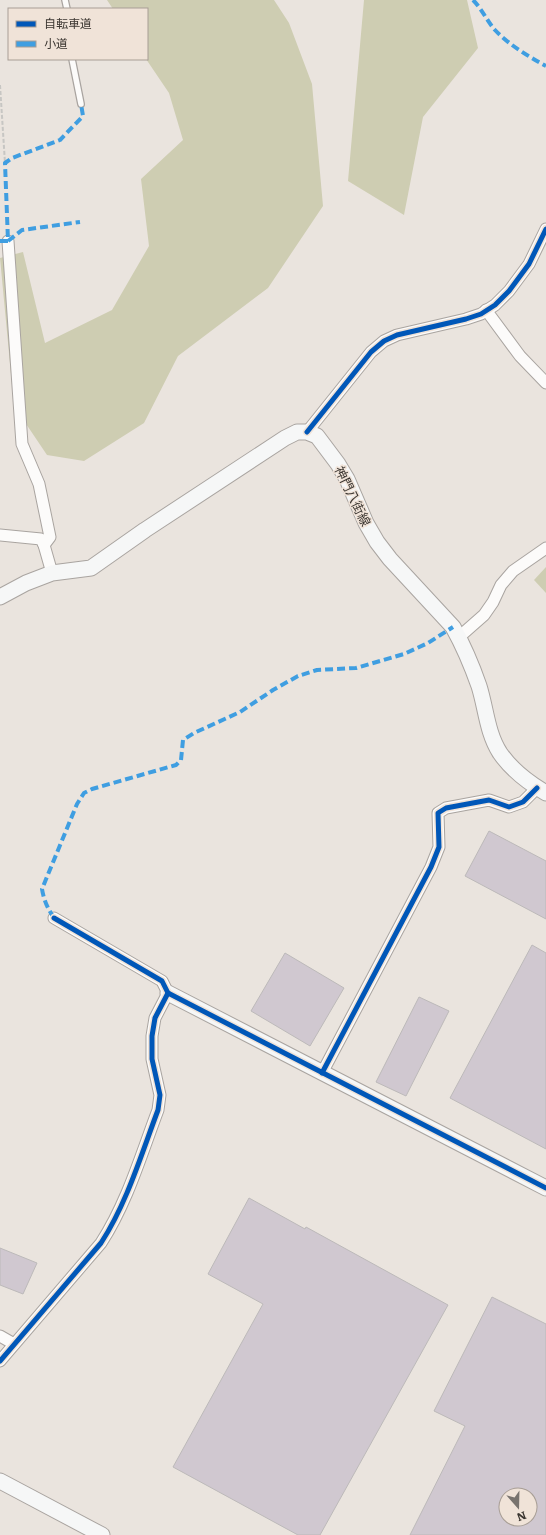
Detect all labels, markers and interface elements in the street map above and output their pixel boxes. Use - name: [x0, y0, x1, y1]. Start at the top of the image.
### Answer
- legend: [8, 8, 148, 60]
- text: 自転車道: [44, 14, 92, 32]
- text: 小道: [44, 34, 68, 52]
- street label: 神門八街線: [331, 462, 376, 529]
- north arrow: [498, 1487, 538, 1527]
- text: N: [515, 1508, 529, 1526]

